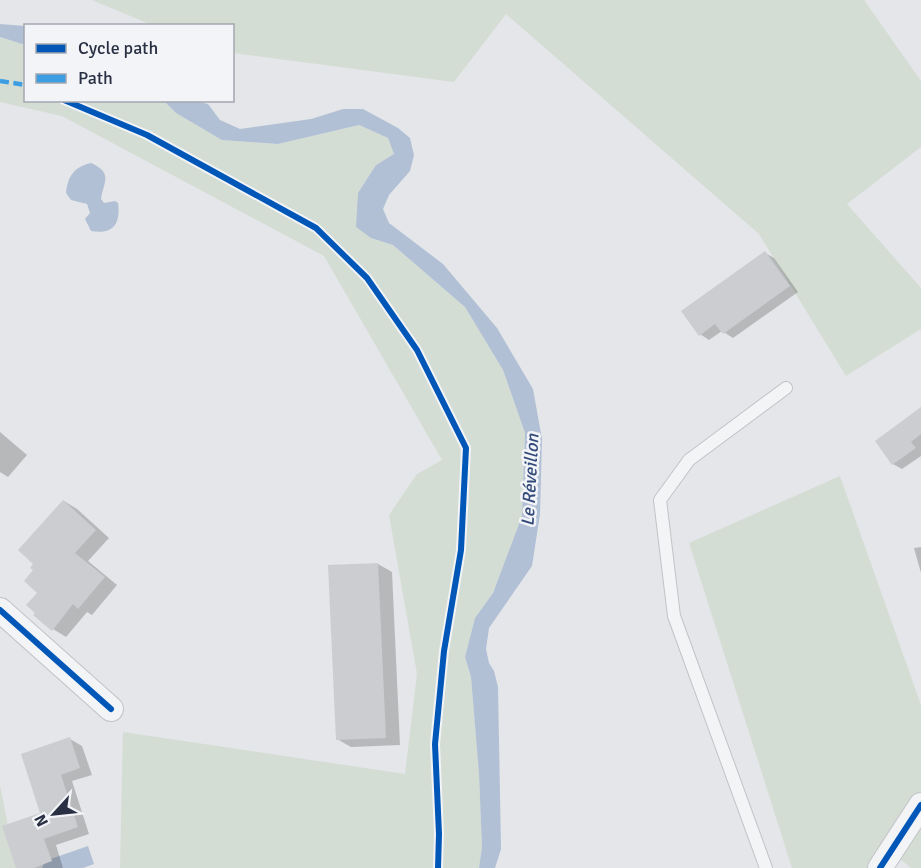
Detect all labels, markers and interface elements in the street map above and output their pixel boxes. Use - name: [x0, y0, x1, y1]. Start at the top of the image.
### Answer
- legend: [24, 24, 234, 102]
- text: Cycle path: [78, 37, 158, 59]
- text: Path: [78, 67, 113, 89]
- water label: Le Réveillon: [517, 432, 543, 527]
- north arrow: [24, 784, 84, 844]
- text: N: [30, 811, 53, 830]

